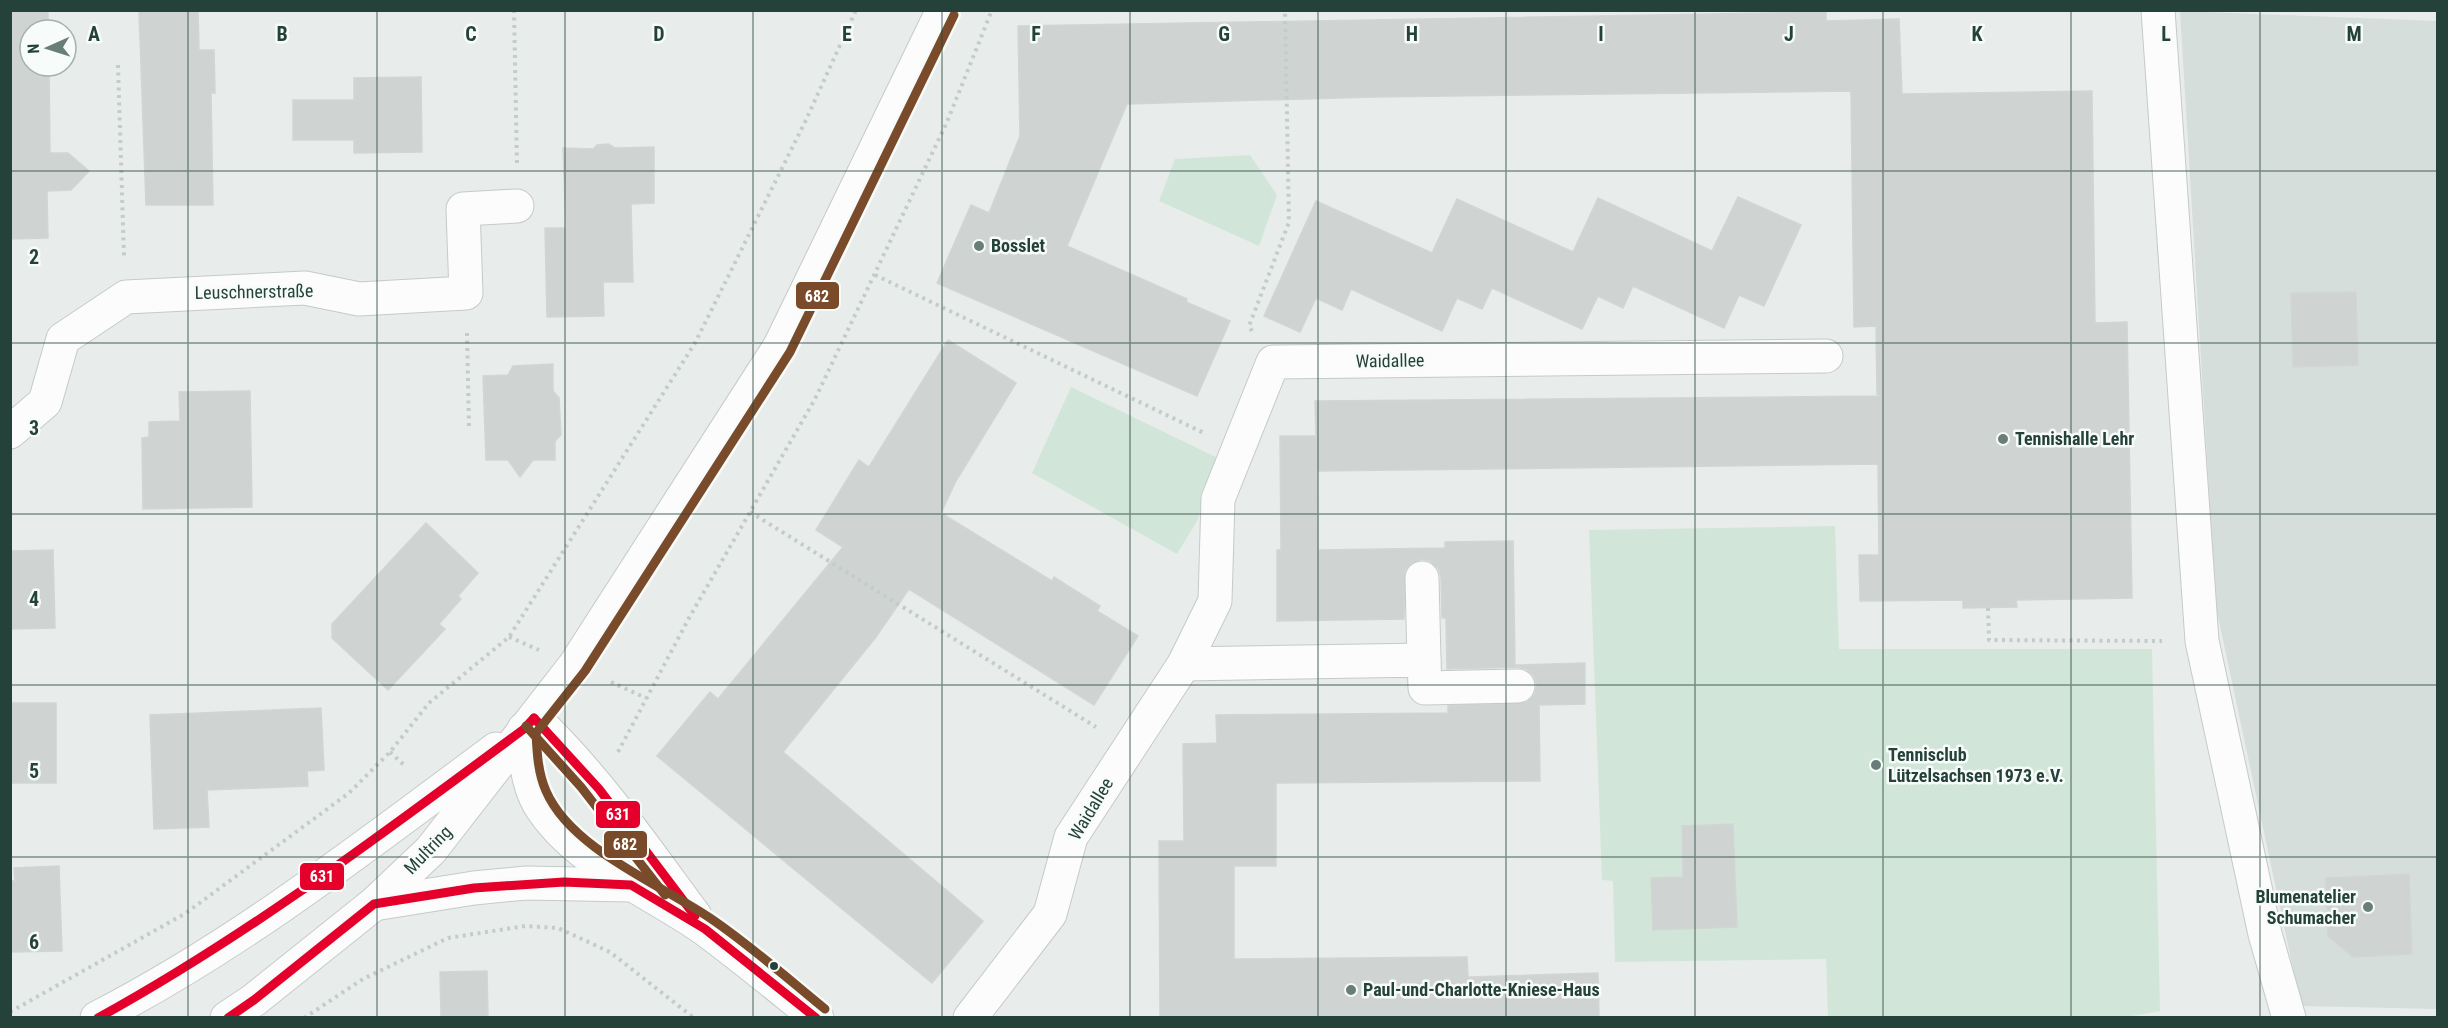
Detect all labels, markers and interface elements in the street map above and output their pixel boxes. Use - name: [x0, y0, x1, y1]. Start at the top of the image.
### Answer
- north arrow: [18, 18, 78, 78]
- text: A: [88, 22, 100, 46]
- text: B: [276, 22, 288, 46]
- text: C: [465, 22, 477, 46]
- text: D: [653, 22, 665, 46]
- text: E: [842, 22, 852, 46]
- text: F: [1031, 22, 1041, 46]
- text: G: [1218, 22, 1230, 46]
- text: H: [1406, 22, 1418, 46]
- text: I: [1598, 22, 1604, 46]
- text: J: [1784, 22, 1794, 46]
- text: K: [1971, 22, 1983, 46]
- text: L: [2161, 22, 2171, 46]
- text: M: [2346, 22, 2362, 46]
- text: N: [24, 43, 43, 54]
- place label: Bosslet: [991, 235, 1046, 256]
- marker: Bosslet: [972, 239, 986, 253]
- text: 2: [29, 245, 39, 269]
- street label: Leuschnerstraße: [194, 280, 314, 303]
- line badge: 682: [795, 281, 840, 310]
- text: 682: [805, 287, 829, 306]
- street label: Waidallee: [1355, 349, 1425, 372]
- text: 3: [29, 416, 39, 440]
- place label: Tennishalle Lehr: [2015, 428, 2134, 449]
- marker: Tennishalle Lehr: [1996, 432, 2010, 446]
- text: 4: [29, 587, 39, 611]
- place label: Tennisclub Lützelsachsen 1973 e.V.: [1888, 744, 2064, 786]
- marker: Tennisclub Lützelsachsen 1973 e.V.: [1869, 758, 1883, 772]
- text: 5: [29, 759, 39, 783]
- street label: Waidallee: [1064, 774, 1117, 844]
- line badge: 631: [595, 800, 641, 829]
- text: 631: [606, 805, 630, 824]
- street label: Multring: [400, 821, 456, 878]
- line badge: 682: [603, 830, 648, 859]
- text: 682: [613, 835, 637, 854]
- line badge: 631: [299, 862, 345, 891]
- text: 631: [310, 867, 334, 886]
- place label: Blumenatelier Schumacher: [2255, 886, 2356, 928]
- marker: Blumenatelier Schumacher: [2361, 900, 2375, 914]
- text: 6: [29, 930, 39, 954]
- unlabelled marker: [768, 960, 780, 972]
- place label: Paul-und-Charlotte-Kniese-Haus: [1363, 979, 1600, 1000]
- marker: Paul-und-Charlotte-Kniese-Haus: [1344, 983, 1358, 997]

